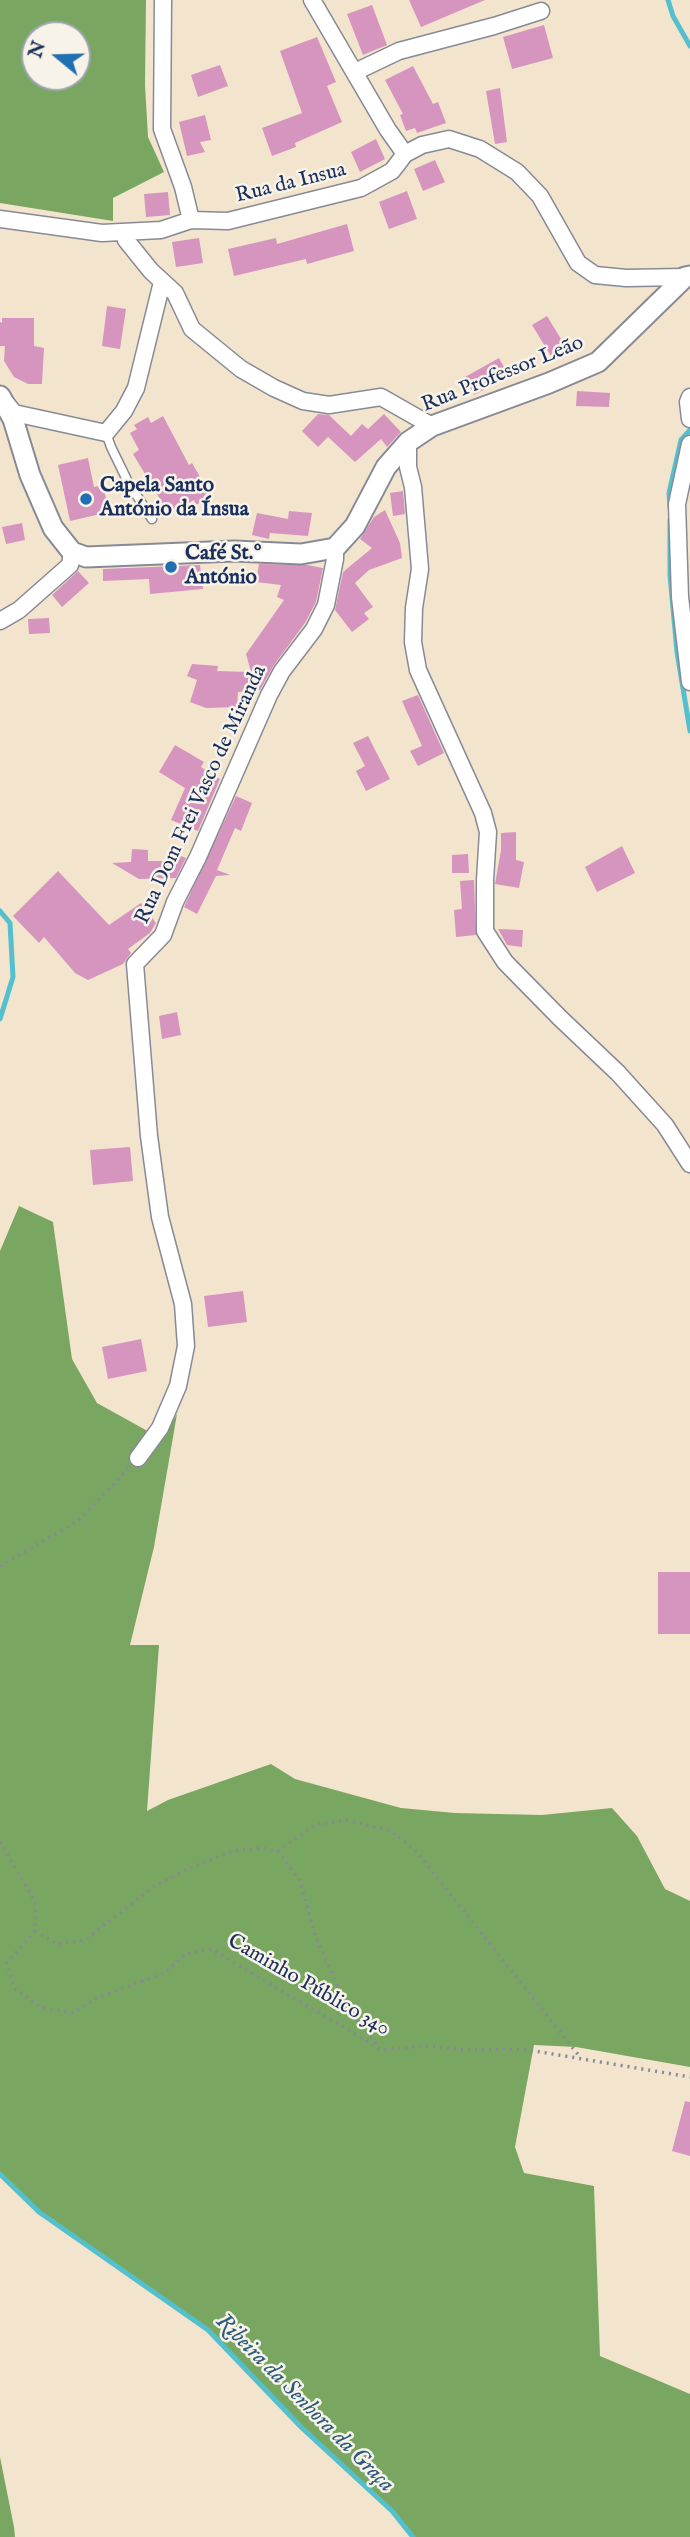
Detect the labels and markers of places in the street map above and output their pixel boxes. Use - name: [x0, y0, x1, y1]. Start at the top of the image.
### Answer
- place label: Capela Santo António da Ínsua: [100, 474, 249, 524]
- marker: Capela Santo António da Ínsua: [78, 491, 94, 507]
- place label: Café St.º António: [185, 542, 262, 592]
- marker: Café St.º António: [163, 559, 179, 575]

